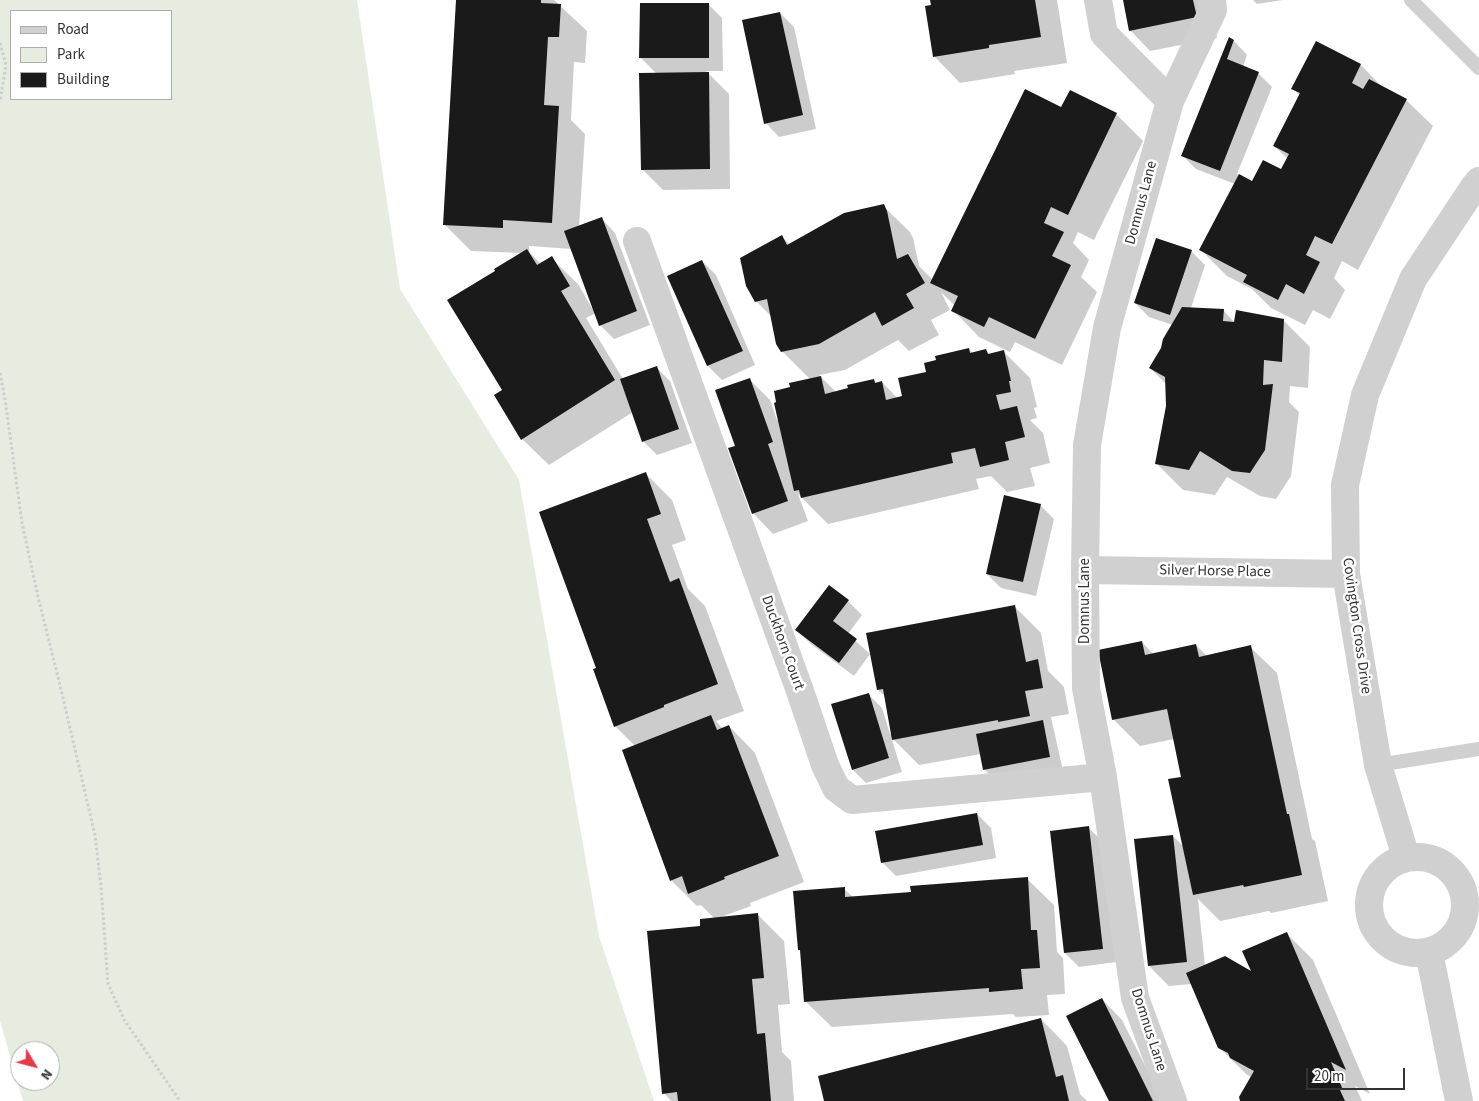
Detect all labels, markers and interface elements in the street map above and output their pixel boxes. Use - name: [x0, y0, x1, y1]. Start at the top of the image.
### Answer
- legend: [10, 10, 172, 100]
- text: Road: [57, 19, 89, 40]
- text: Park: [57, 44, 85, 65]
- text: Building: [57, 69, 109, 90]
- street label: Domnus Lane: [1122, 159, 1162, 247]
- street label: Covington Cross Drive: [1338, 557, 1374, 695]
- street label: Domnus Lane: [1077, 558, 1095, 644]
- street label: Silver Horse Place: [1159, 562, 1271, 582]
- street label: Duckhorn Court: [757, 593, 807, 693]
- street label: Domnus Lane: [1126, 986, 1170, 1074]
- north arrow: [10, 1041, 60, 1091]
- scale bar: [1309, 1058, 1408, 1090]
- text: N: [35, 1065, 57, 1084]
- text: 20 m: [1314, 1066, 1344, 1087]

